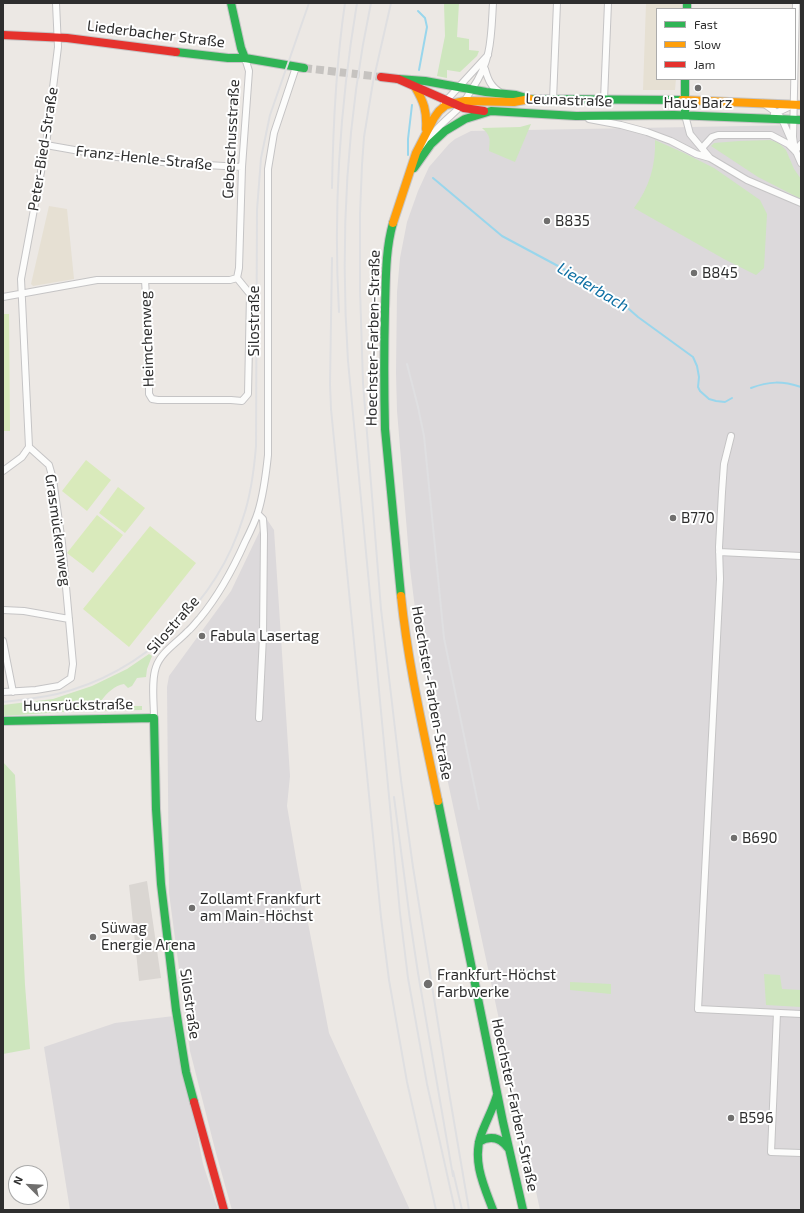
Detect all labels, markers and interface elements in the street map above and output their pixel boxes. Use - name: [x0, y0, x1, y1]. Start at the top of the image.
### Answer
- legend: [656, 8, 796, 80]
- street label: Liederbacher Straße: [86, 17, 226, 51]
- text: Fast: [694, 17, 717, 31]
- text: Slow: [694, 37, 721, 51]
- text: Jam: [694, 57, 715, 71]
- street label: Gebeschusstraße: [219, 79, 243, 199]
- marker: Haus Barz: [693, 83, 703, 93]
- street label: Peter-Bied-Straße: [24, 86, 62, 212]
- street label: Leunastraße: [525, 89, 613, 111]
- place label: Haus Barz: [664, 94, 732, 112]
- street label: Franz-Henle-Straße: [75, 142, 213, 174]
- place label: B835: [555, 212, 590, 230]
- marker: B835: [542, 216, 552, 226]
- street label: Hoechster-Farben-Straße: [362, 250, 384, 426]
- water label: Liederbach: [554, 258, 632, 316]
- place label: B845: [702, 264, 738, 282]
- marker: B845: [689, 268, 699, 278]
- street label: Silostraße: [245, 286, 263, 356]
- street label: Heimchenweg: [136, 290, 158, 388]
- street label: Grasmückenweg: [41, 473, 75, 587]
- place label: B770: [681, 509, 715, 527]
- marker: B770: [668, 513, 678, 523]
- street label: Silostraße: [143, 592, 203, 658]
- street label: Hoechster-Farben-Straße: [408, 605, 456, 781]
- place label: Fabula Lasertag: [210, 627, 319, 645]
- marker: Fabula Lasertag: [197, 631, 207, 641]
- street label: Hunsrückstraße: [23, 695, 133, 715]
- place label: B690: [742, 829, 778, 847]
- marker: B690: [729, 833, 739, 843]
- place label: Zollamt Frankfurt am Main-Höchst: [200, 890, 321, 925]
- marker: Zollamt Frankfurt am Main-Höchst: [187, 903, 197, 913]
- place label: Süwag Energie Arena: [101, 919, 196, 954]
- marker: Süwag Energie Arena: [88, 932, 98, 942]
- place label: Frankfurt-Höchst Farbwerke: [437, 966, 556, 1001]
- street label: Silostraße: [176, 968, 204, 1040]
- marker: Frankfurt-Höchst Farbwerke: [422, 978, 434, 990]
- street label: Hoechster-Farben-Straße: [488, 1017, 542, 1193]
- place label: B596: [739, 1109, 773, 1127]
- marker: B596: [726, 1113, 736, 1123]
- north arrow: [8, 1165, 48, 1205]
- text: N: [10, 1174, 25, 1187]

